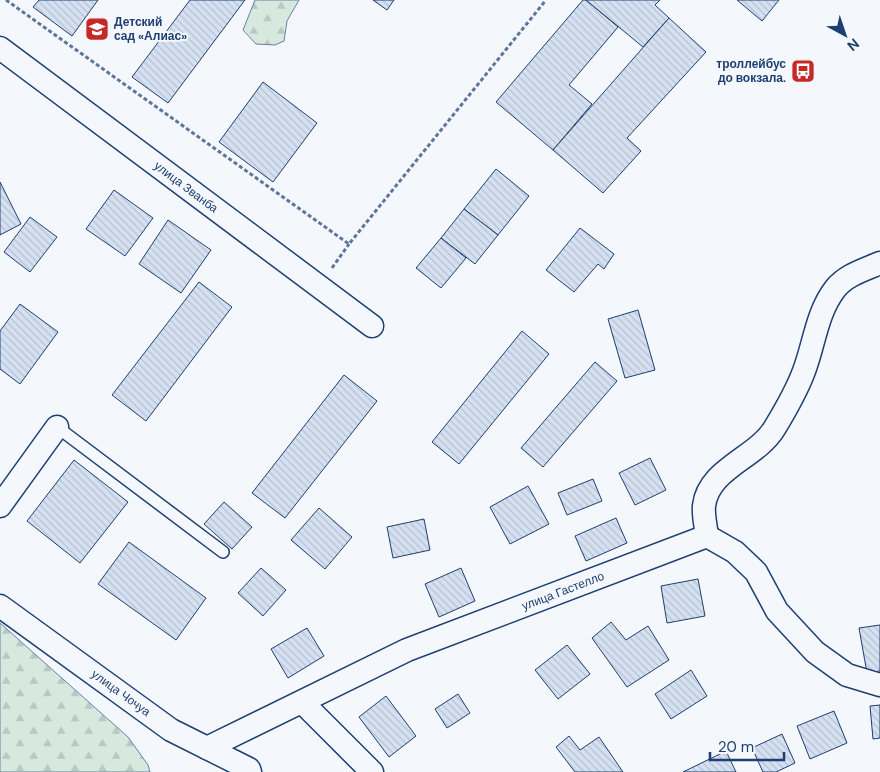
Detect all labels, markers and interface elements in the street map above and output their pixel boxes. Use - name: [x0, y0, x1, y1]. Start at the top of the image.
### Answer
- north arrow: [820, 10, 870, 60]
- place label: Детский сад «Алиас»: [114, 14, 187, 44]
- school or university icon: Детский сад «Алиас»: [84, 16, 110, 42]
- text: N: [844, 35, 863, 55]
- place label: троллейбус до вокзала.: [716, 56, 786, 86]
- bus stop icon: троллейбус до вокзала.: [790, 58, 816, 84]
- street label: улица Званба: [151, 158, 222, 217]
- street label: улица Гастелло: [519, 568, 607, 614]
- street label: улица Чочуа: [88, 666, 154, 720]
- scale bar: [710, 730, 784, 762]
- text: 20 m: [718, 737, 754, 757]

